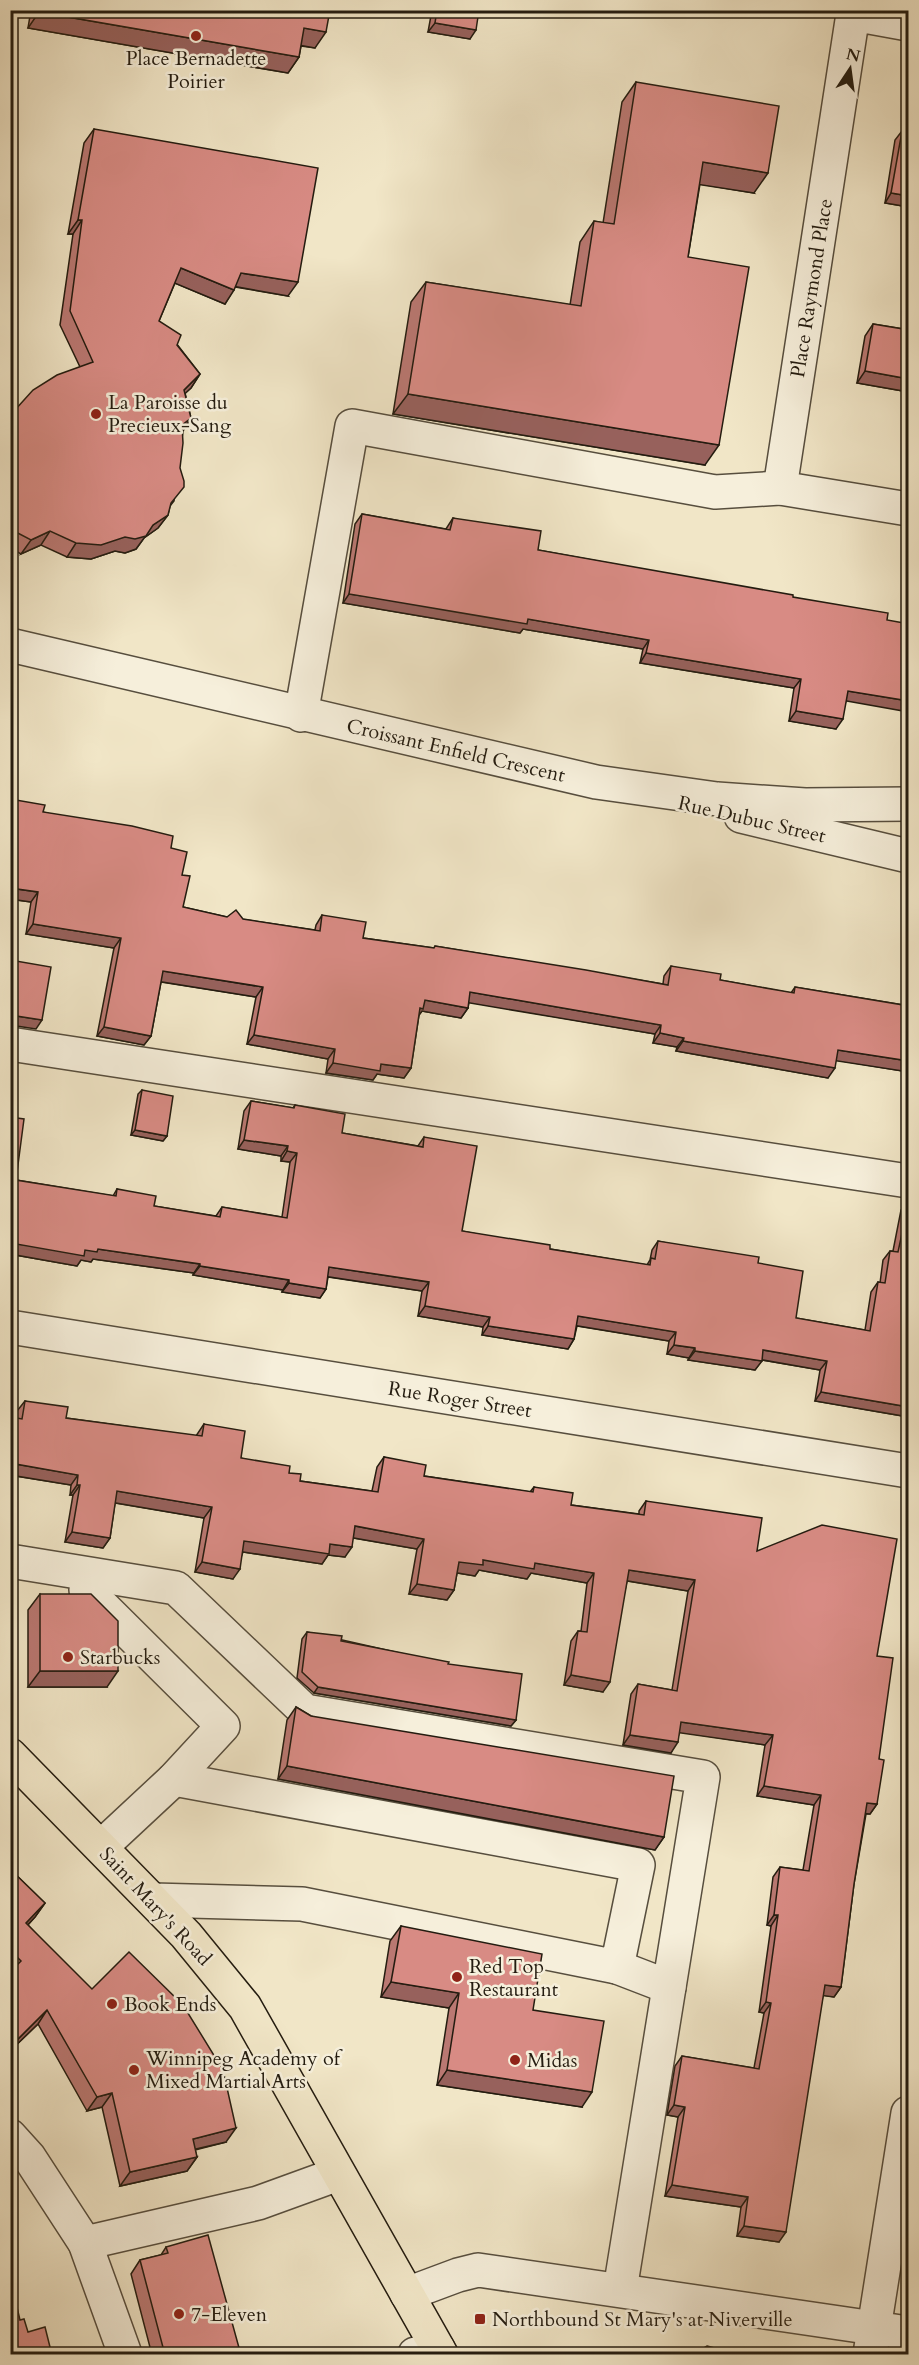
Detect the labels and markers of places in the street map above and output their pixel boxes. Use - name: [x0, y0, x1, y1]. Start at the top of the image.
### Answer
- marker: Place Bernadette Poirier: [189, 29, 203, 43]
- place label: Place Bernadette Poirier: [126, 45, 266, 95]
- place label: La Paroisse du Precieux-Sang: [108, 389, 232, 439]
- marker: La Paroisse du Precieux-Sang: [89, 407, 103, 421]
- place label: Starbucks: [80, 1644, 161, 1671]
- marker: Starbucks: [61, 1650, 75, 1664]
- place label: Red Top Restaurant: [469, 1953, 559, 2003]
- marker: Red Top Restaurant: [450, 1970, 464, 1984]
- place label: Book Ends: [124, 1991, 216, 2018]
- marker: Book Ends: [105, 1997, 119, 2011]
- place label: Winnipeg Academy of Mixed Martial Arts: [145, 2045, 343, 2095]
- place label: Midas: [527, 2047, 577, 2074]
- marker: Midas: [508, 2053, 522, 2067]
- marker: Winnipeg Academy of Mixed Martial Arts: [127, 2063, 141, 2077]
- place label: 7-Eleven: [191, 2301, 268, 2328]
- place label: Northbound St Mary's at Niverville: [492, 2306, 793, 2333]
- marker: 7-Eleven: [172, 2307, 186, 2321]
- marker: Northbound St Mary's at Niverville: [473, 2312, 487, 2326]

